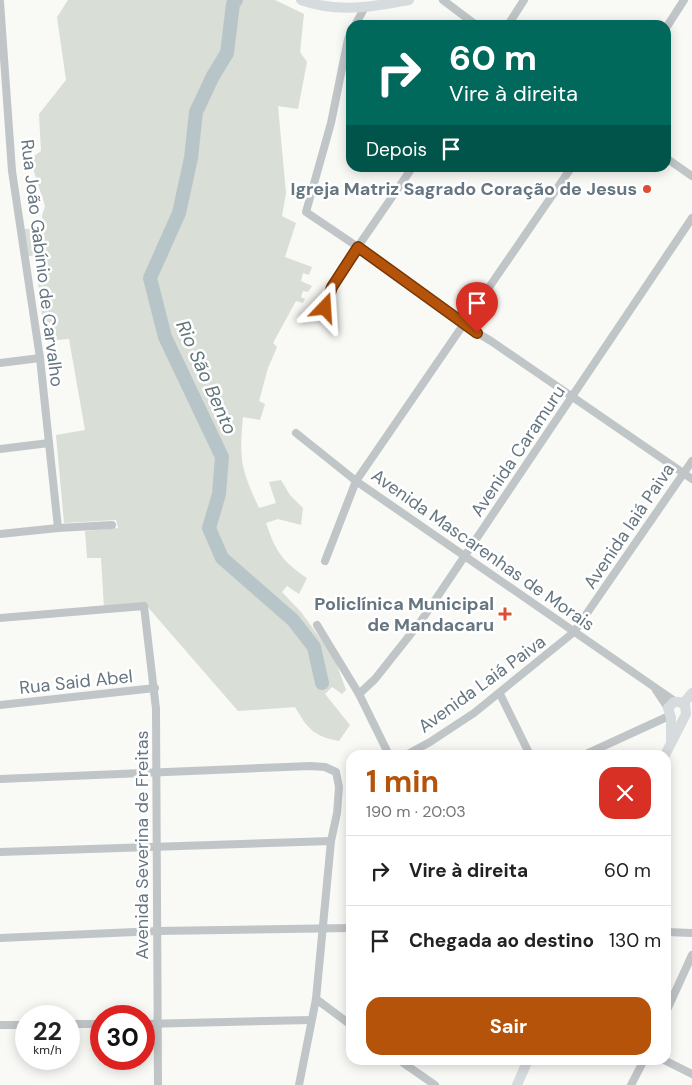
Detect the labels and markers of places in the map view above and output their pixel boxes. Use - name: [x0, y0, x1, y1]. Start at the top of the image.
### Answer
- place label: Igreja Matriz Sagrado Coração de Jesus: [290, 177, 637, 201]
- marker: Igreja Matriz Sagrado Coração de Jesus: [641, 183, 653, 195]
- pin: [456, 282, 498, 333]
- place label: Policlínica Municipal de Mandacaru: [314, 592, 494, 637]
- marker: Policlínica Municipal de Mandacaru: [498, 607, 512, 621]

